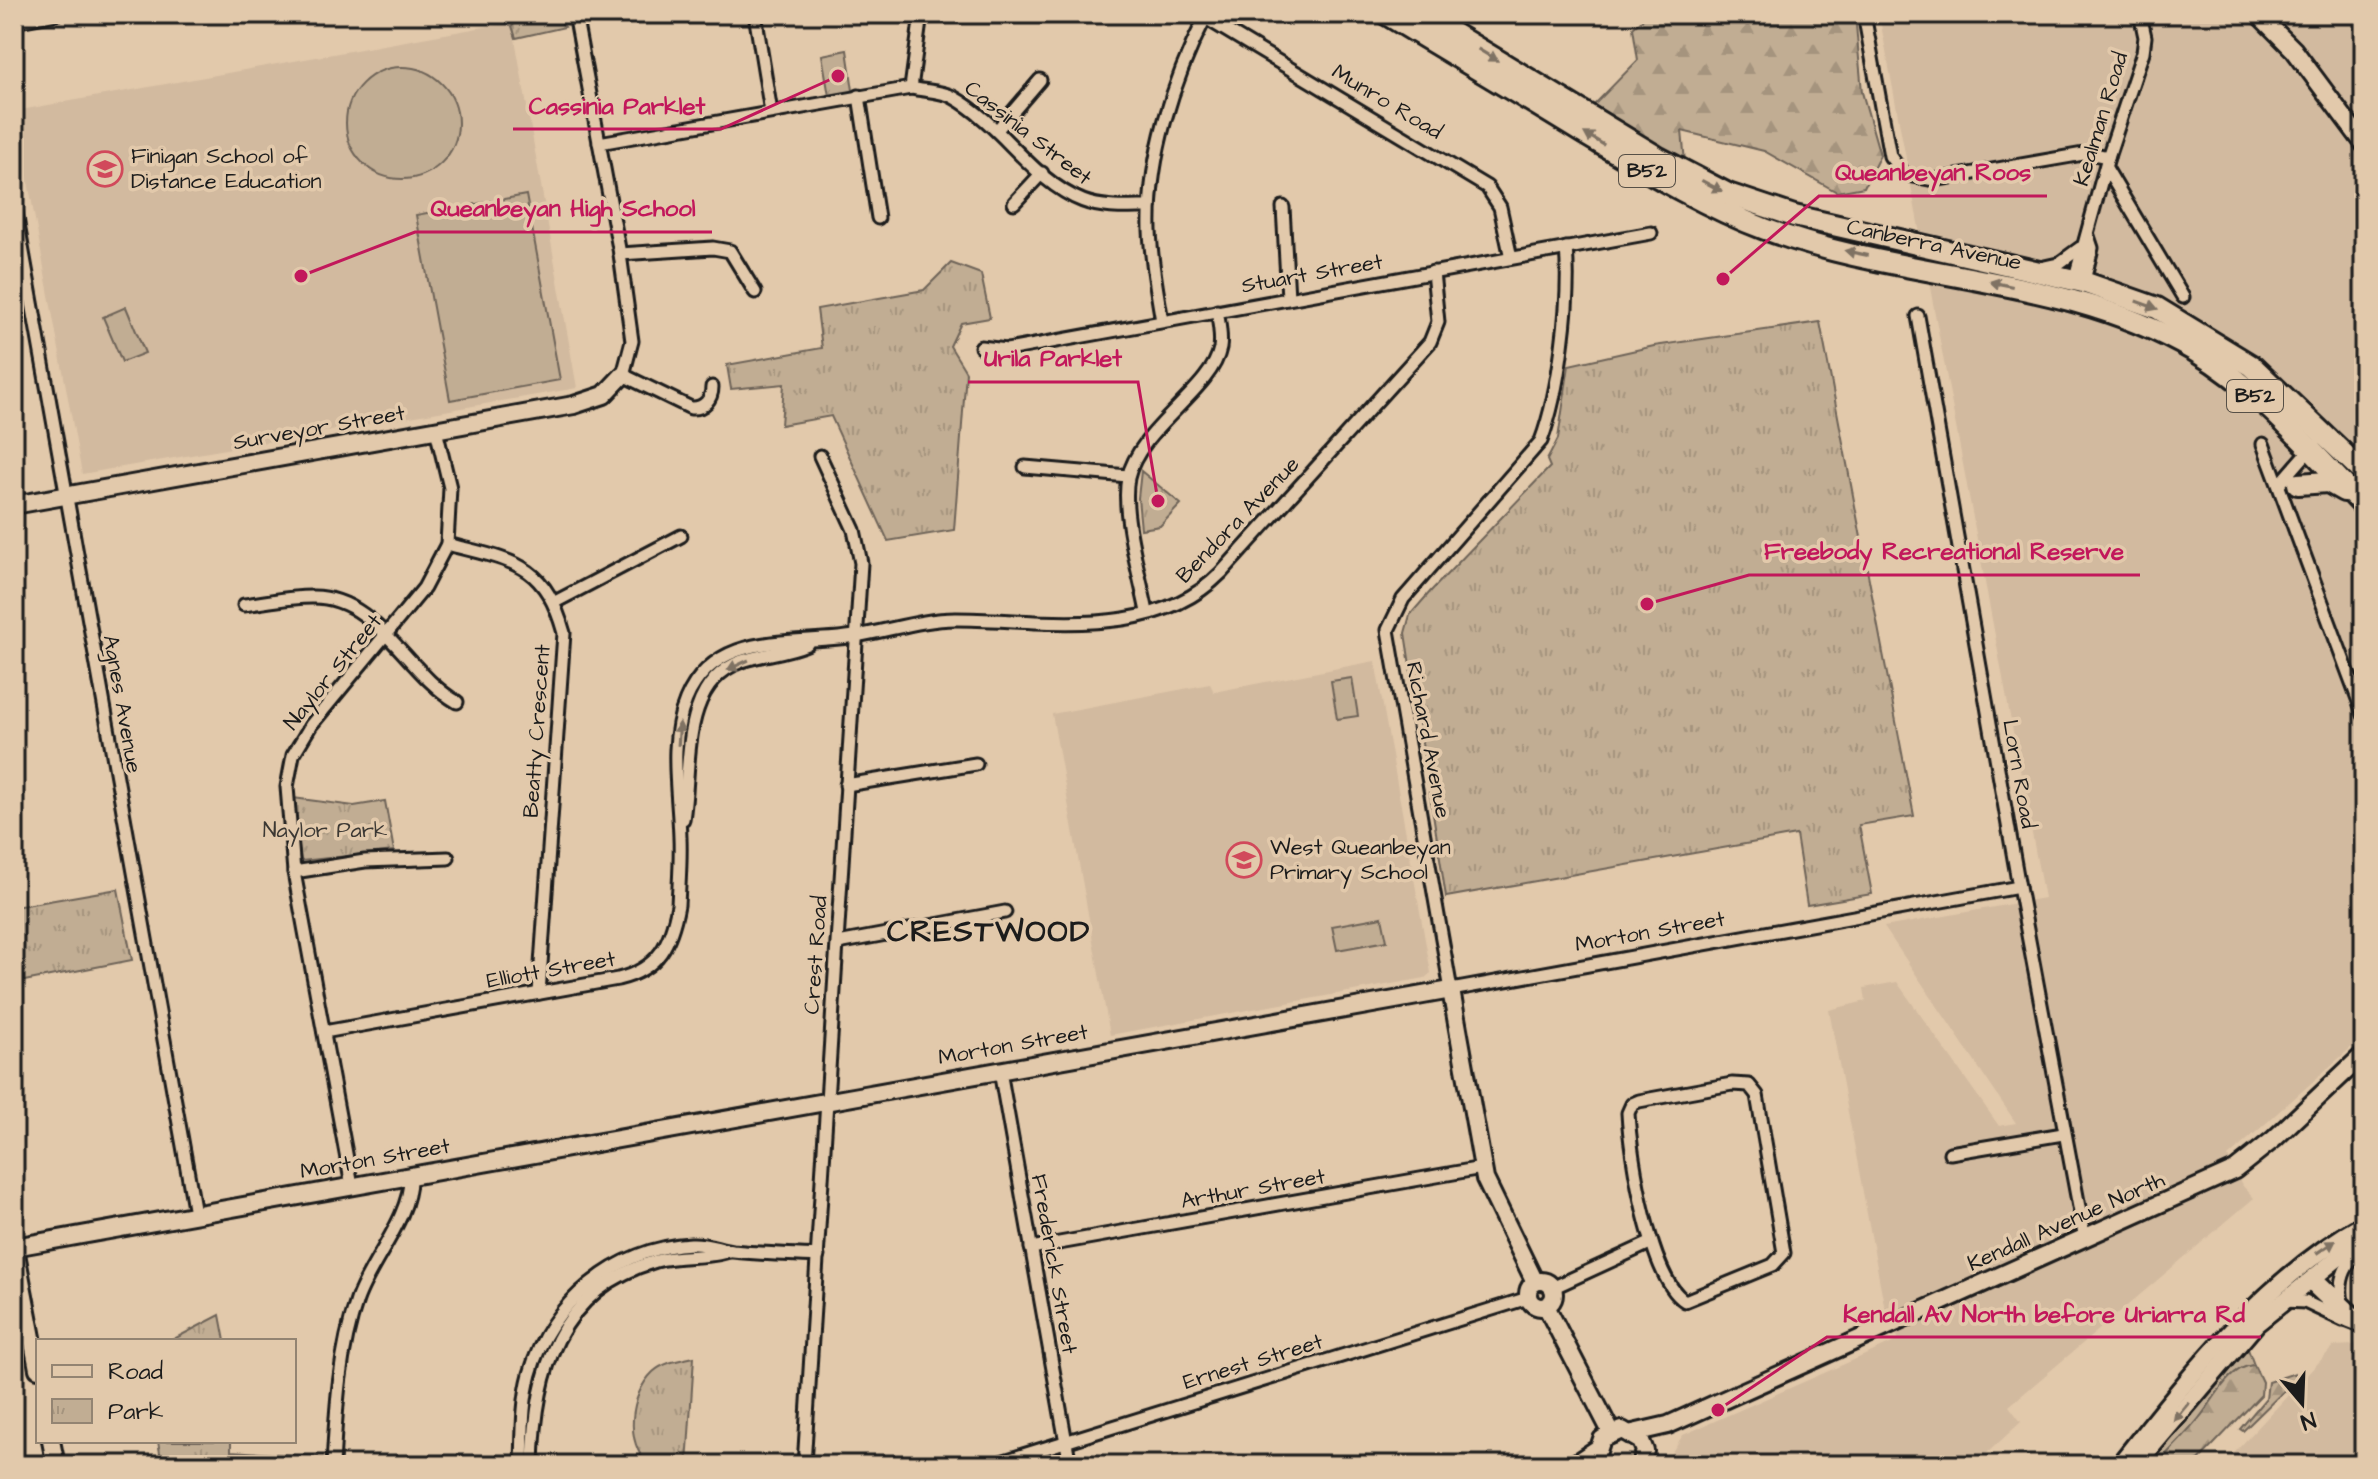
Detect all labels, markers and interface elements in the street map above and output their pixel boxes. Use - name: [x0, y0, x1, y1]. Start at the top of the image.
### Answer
- one-way arrow: [1477, 47, 1499, 61]
- street label: Kealman Road: [2066, 48, 2136, 190]
- street label: Munro Road: [1326, 57, 1448, 147]
- street label: Cassinia Street: [958, 73, 1098, 193]
- callout: Cassinia Parklet: [513, 81, 721, 129]
- text: Cassinia Parklet: [529, 90, 705, 124]
- one-way arrow: [1583, 132, 1605, 146]
- place label: Finigan School of Distance Education: [131, 141, 322, 197]
- callout: Queanbeyan Roos: [1819, 148, 2047, 196]
- school or university icon: Finigan School of Distance Education: [86, 150, 124, 188]
- road number: B52: [1619, 155, 1675, 187]
- text: Queanbeyan Roos: [1835, 156, 2031, 192]
- one-way arrow: [1701, 179, 1724, 192]
- callout: Queanbeyan High School: [415, 184, 712, 232]
- text: Queanbeyan High School: [430, 192, 696, 228]
- street label: Canberra Avenue: [1844, 211, 2024, 279]
- street label: Stuart Street: [1239, 246, 1385, 302]
- one-way arrow: [1843, 246, 1868, 259]
- one-way arrow: [1988, 277, 2013, 290]
- one-way arrow: [2135, 299, 2159, 312]
- callout: Urila Parklet: [968, 334, 1138, 382]
- text: Urila Parklet: [984, 342, 1122, 376]
- road number: B52: [2227, 380, 2283, 412]
- street label: Surveyor Street: [231, 398, 408, 459]
- street label: Bendora Avenue: [1169, 450, 1307, 590]
- callout: Freebody Recreational Reserve: [1749, 527, 2140, 575]
- text: Freebody Recreational Reserve: [1764, 535, 2124, 571]
- street label: Naylor Street: [276, 607, 390, 737]
- street label: Agnes Avenue: [94, 633, 149, 776]
- street label: Beatty Crescent: [515, 643, 560, 819]
- one-way arrow: [726, 658, 749, 672]
- street label: Richard Avenue: [1398, 659, 1458, 821]
- street label: Lorn Road: [1994, 717, 2044, 831]
- one-way arrow: [673, 721, 686, 746]
- park label: Naylor Park: [263, 815, 388, 847]
- place label: West Queanbeyan Primary School: [1270, 832, 1451, 889]
- school or university icon: West Queanbeyan Primary School: [1225, 841, 1263, 879]
- street label: Crest Road: [796, 895, 836, 1015]
- street label: Morton Street: [1573, 904, 1727, 960]
- district label: CRESTWOOD: [887, 911, 1091, 953]
- street label: Elliott Street: [484, 943, 618, 997]
- street label: Morton Street: [936, 1017, 1090, 1073]
- street label: Morton Street: [298, 1131, 452, 1187]
- street label: Arthur Street: [1178, 1161, 1328, 1217]
- street label: Kendall Avenue North: [1962, 1165, 2170, 1279]
- street label: Frederick Street: [1023, 1172, 1085, 1356]
- one-way arrow: [2315, 1239, 2336, 1254]
- callout: Kendall Av North before Uriarra Rd: [1827, 1289, 2261, 1337]
- text: Kendall Av North before Uriarra Rd: [1843, 1298, 2246, 1332]
- street label: Ernest Street: [1179, 1326, 1327, 1398]
- legend: [36, 1339, 296, 1443]
- text: Road: [108, 1355, 163, 1389]
- north arrow: [2262, 1363, 2342, 1443]
- text: Park: [108, 1395, 164, 1429]
- one-way arrow: [2173, 1402, 2190, 1422]
- text: N: [2296, 1404, 2320, 1437]

